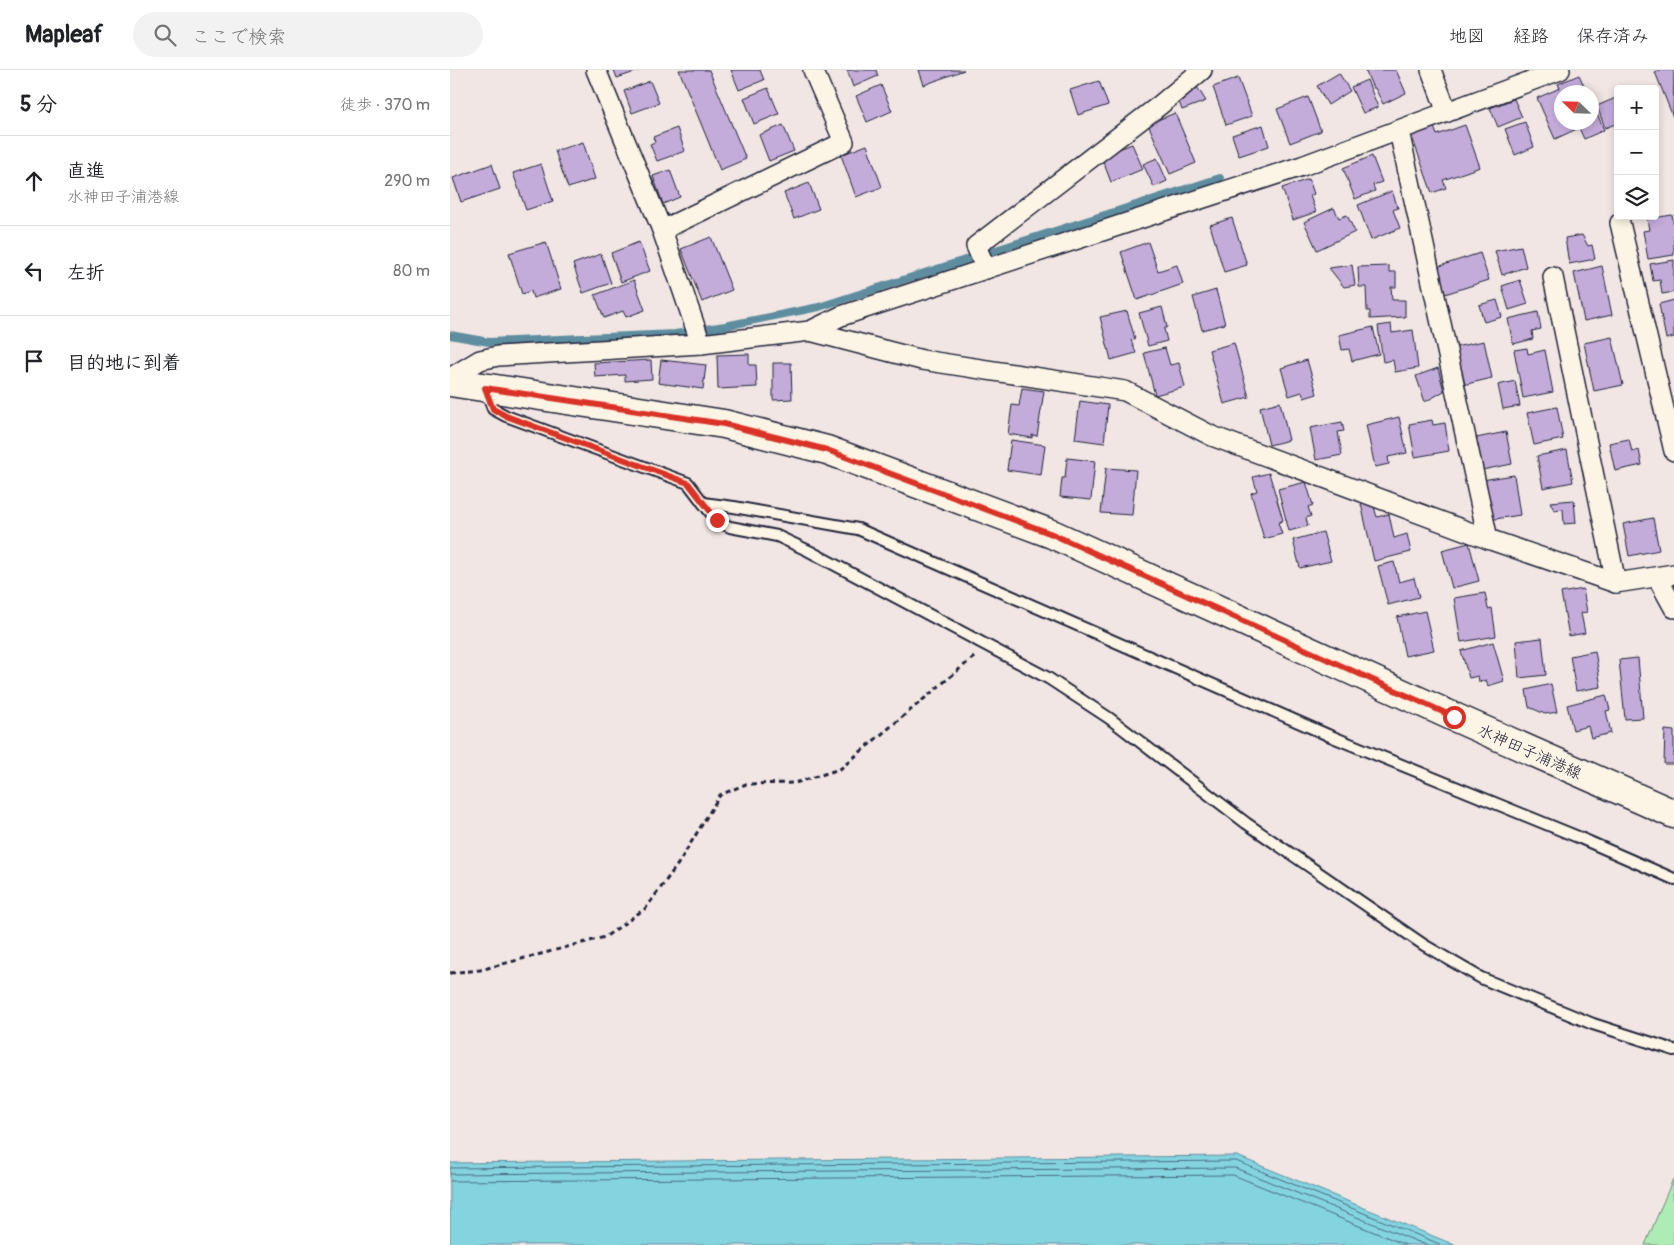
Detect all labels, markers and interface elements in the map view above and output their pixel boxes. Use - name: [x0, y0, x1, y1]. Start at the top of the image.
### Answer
- search box: [133, 12, 483, 57]
- text: Mapleaf: [25, 20, 103, 49]
- icon: search: [151, 21, 179, 49]
- text: ここで検索: [191, 25, 286, 49]
- text: 地図: [1449, 25, 1485, 48]
- text: 経路: [1513, 25, 1549, 48]
- text: 保存済み: [1577, 25, 1649, 48]
- north arrow: [1554, 85, 1599, 130]
- map controls: [1614, 85, 1659, 220]
- button: +: [1614, 85, 1659, 130]
- text: 5 分: [20, 91, 57, 118]
- text: 徒歩 · 370 m: [340, 95, 430, 115]
- button: −: [1614, 130, 1659, 175]
- text: 直進: [67, 159, 105, 183]
- icon: ahead: [20, 167, 48, 195]
- text: 290 m: [384, 171, 430, 191]
- button: layers: [1614, 175, 1659, 220]
- text: 水神田子浦港線: [67, 187, 179, 207]
- icon: left: [20, 257, 48, 285]
- text: 左折: [67, 261, 105, 285]
- text: 80 m: [393, 261, 430, 281]
- icon: arrive: [20, 347, 48, 375]
- text: 目的地に到着: [67, 351, 181, 375]
- route end: [706, 509, 729, 532]
- route start: [1443, 706, 1466, 729]
- street label: 水神田子浦港線: [1474, 720, 1585, 784]

